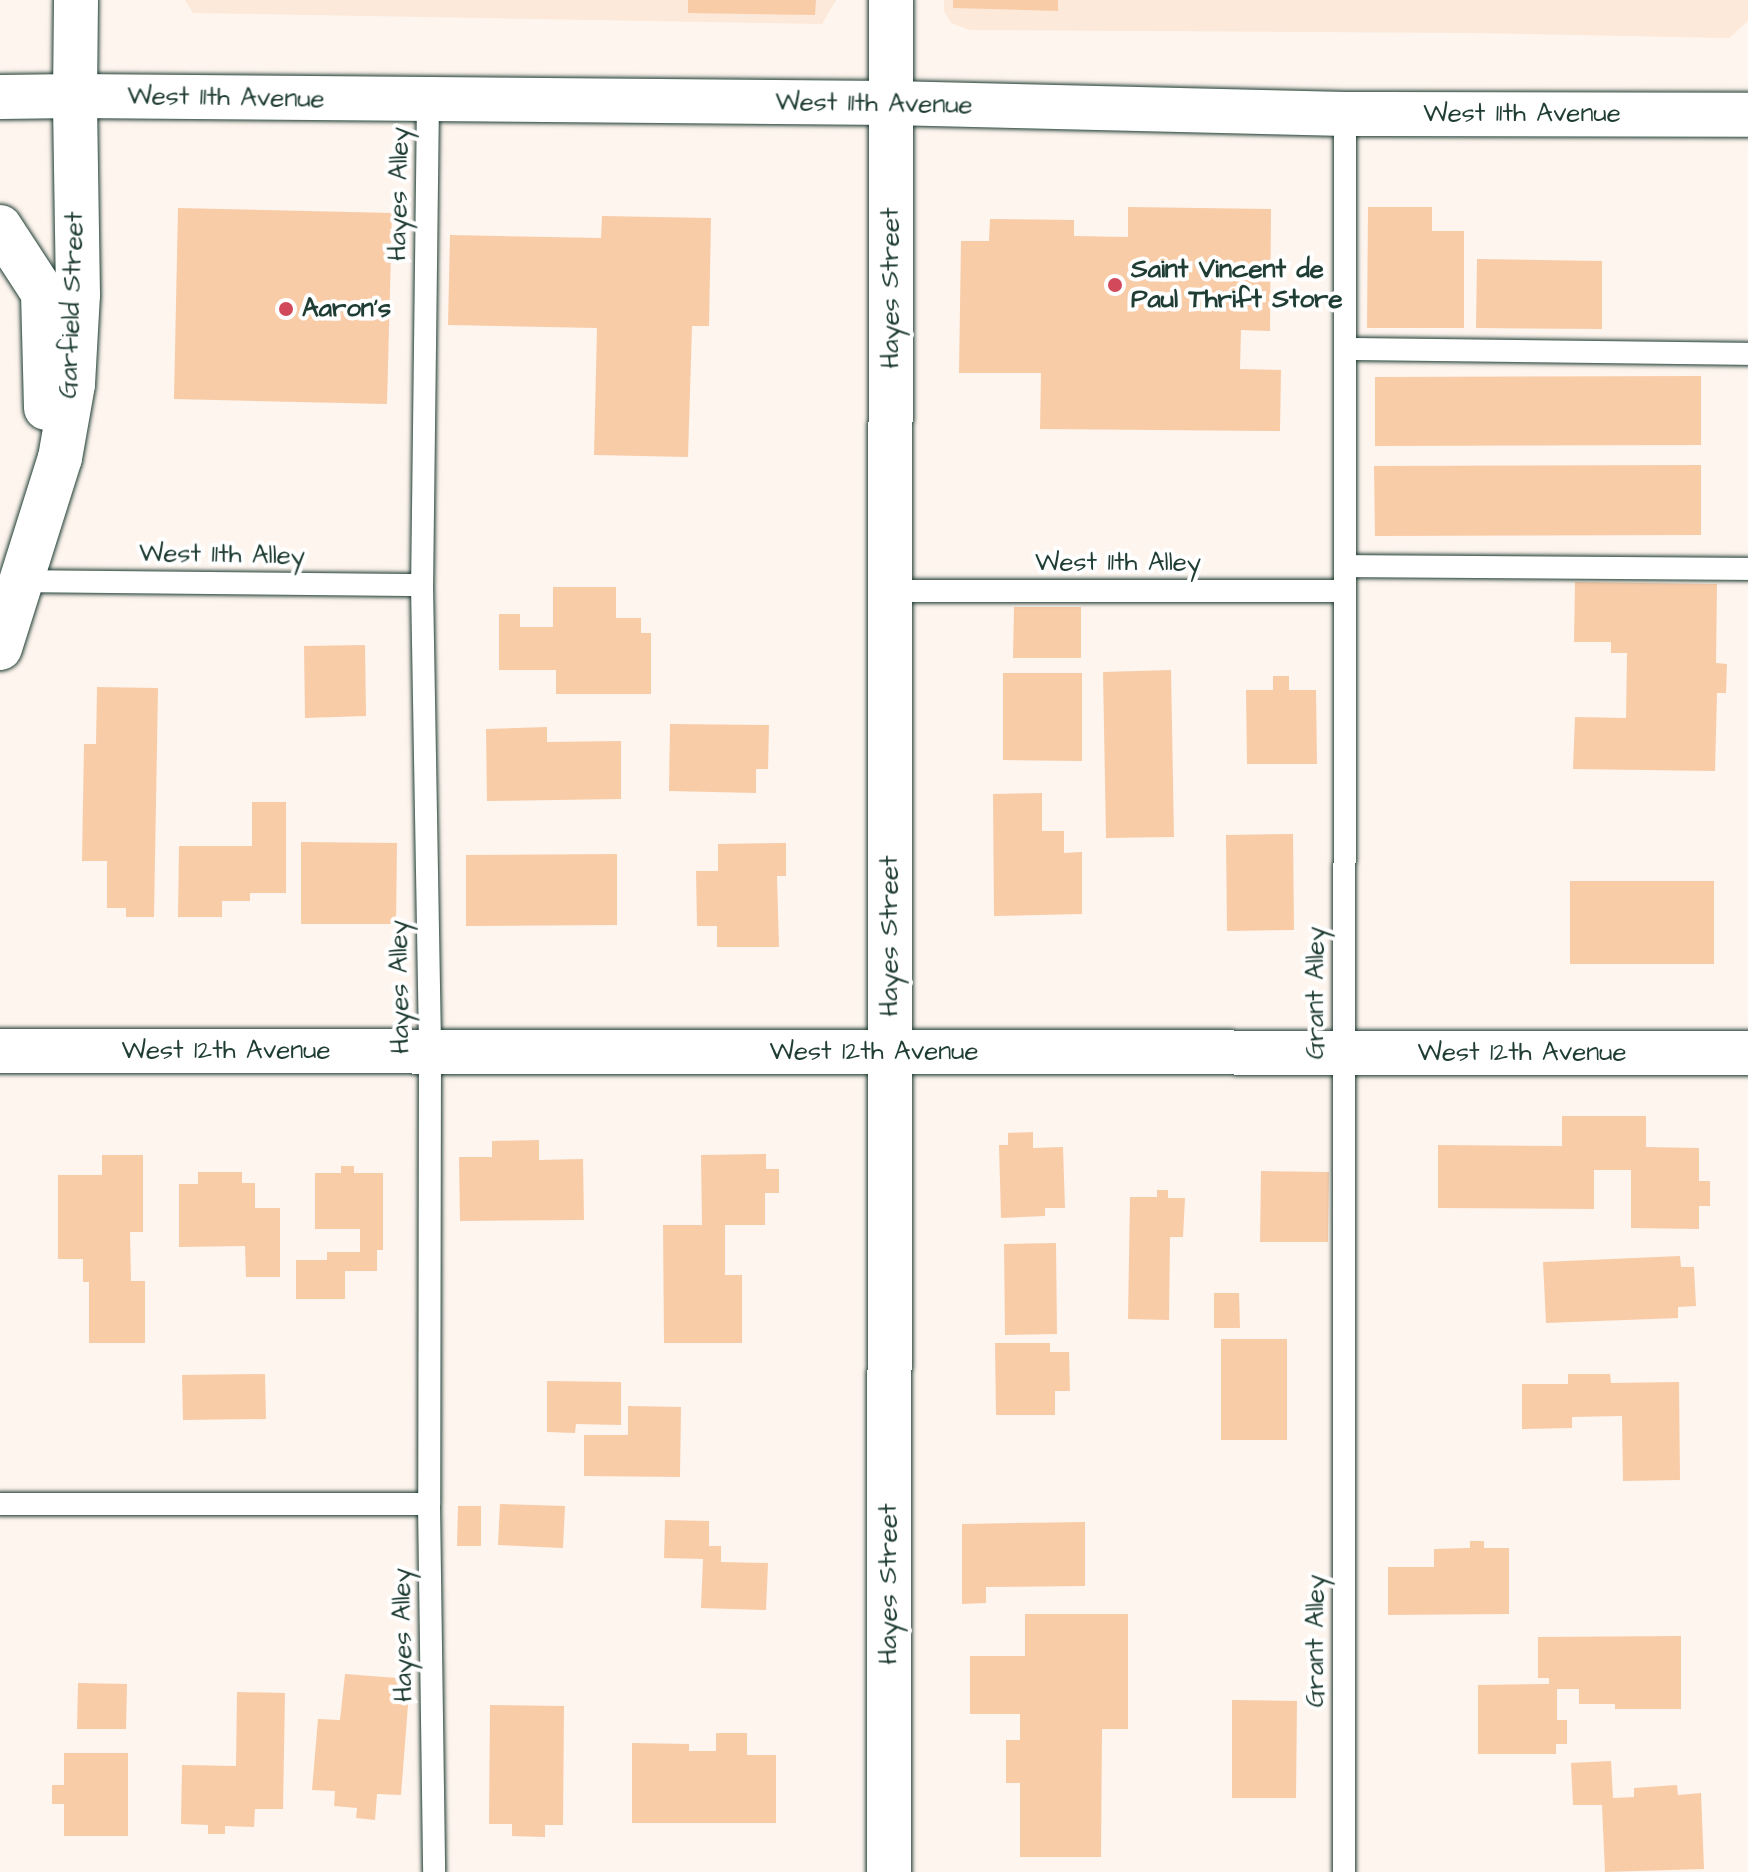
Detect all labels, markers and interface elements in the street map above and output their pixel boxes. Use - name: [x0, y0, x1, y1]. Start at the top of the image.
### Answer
- street label: West 11th Avenue: [127, 81, 325, 115]
- street label: West 11th Avenue: [775, 87, 973, 121]
- street label: West 11th Avenue: [1423, 98, 1621, 130]
- street label: Hayes Alley: [382, 127, 416, 261]
- street label: Hayes Street: [875, 208, 907, 368]
- street label: Garfield Street: [53, 211, 91, 399]
- place label: Saint Vincent de Paul Thrift Store: [1131, 254, 1342, 316]
- marker: Saint Vincent de Paul Thrift Store: [1106, 276, 1124, 294]
- place label: Aaron's: [302, 293, 391, 325]
- marker: Aaron's: [277, 300, 295, 318]
- street label: West 11th Alley: [139, 538, 305, 572]
- street label: West 11th Alley: [1035, 547, 1201, 579]
- street label: Hayes Street: [874, 856, 906, 1016]
- street label: Hayes Alley: [383, 920, 417, 1054]
- street label: Grant Alley: [1300, 927, 1332, 1059]
- street label: West 12th Avenue: [122, 1035, 330, 1067]
- street label: West 12th Avenue: [770, 1036, 978, 1068]
- street label: West 12th Avenue: [1418, 1037, 1626, 1069]
- street label: Hayes Street: [873, 1504, 905, 1664]
- street label: Hayes Alley: [386, 1568, 420, 1702]
- street label: Grant Alley: [1300, 1575, 1332, 1707]

